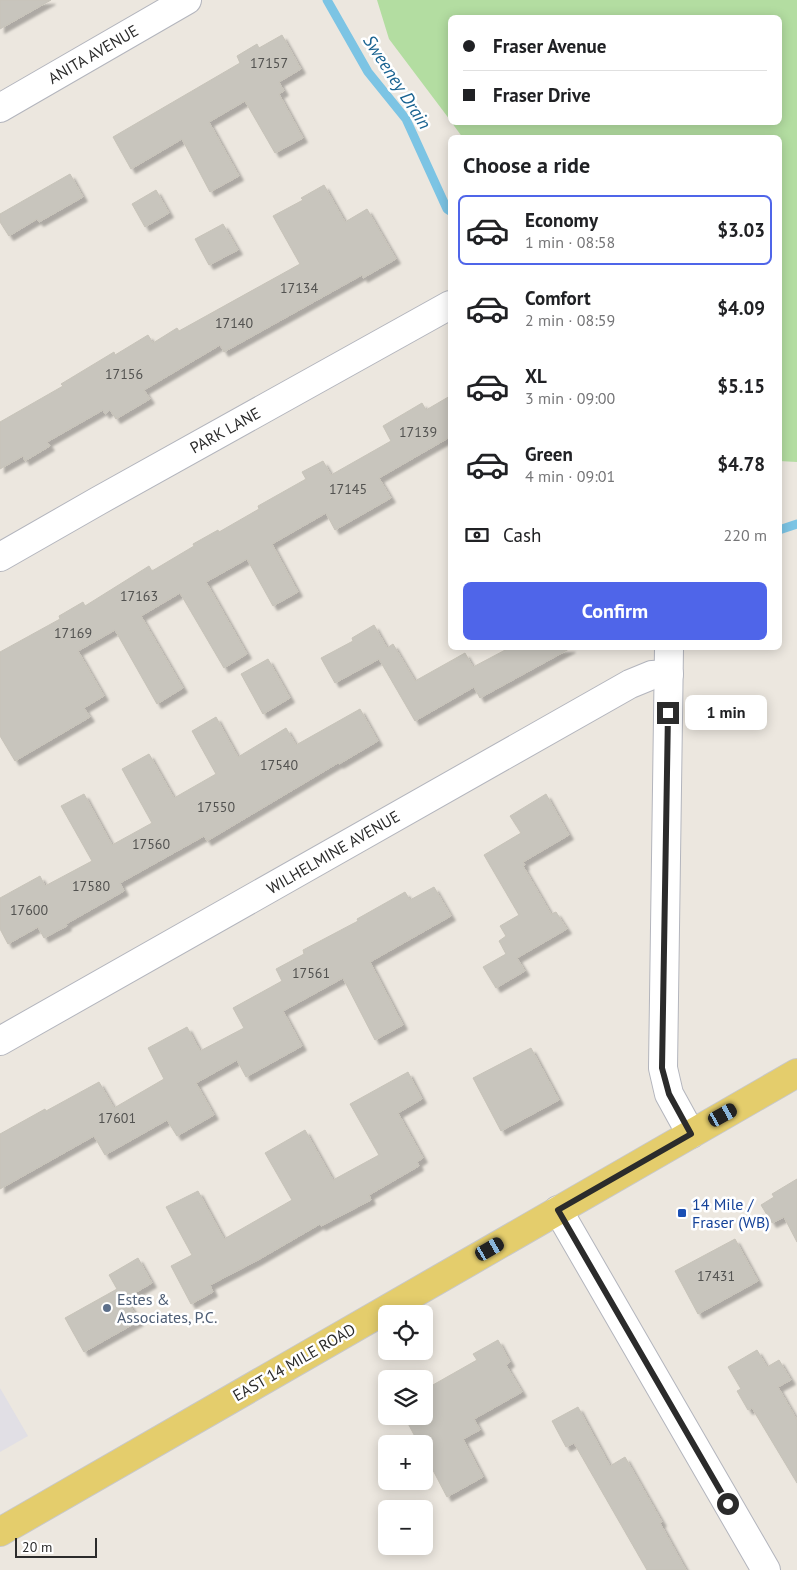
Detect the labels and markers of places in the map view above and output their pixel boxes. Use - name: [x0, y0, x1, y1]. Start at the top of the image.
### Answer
- place label: 14 Mile / Fraser (WB): [692, 1194, 770, 1232]
- marker: 14 Mile / Fraser (WB): [676, 1207, 688, 1219]
- place label: Estes & Associates, P.C.: [117, 1289, 217, 1327]
- marker: Estes & Associates, P.C.: [101, 1302, 113, 1314]

